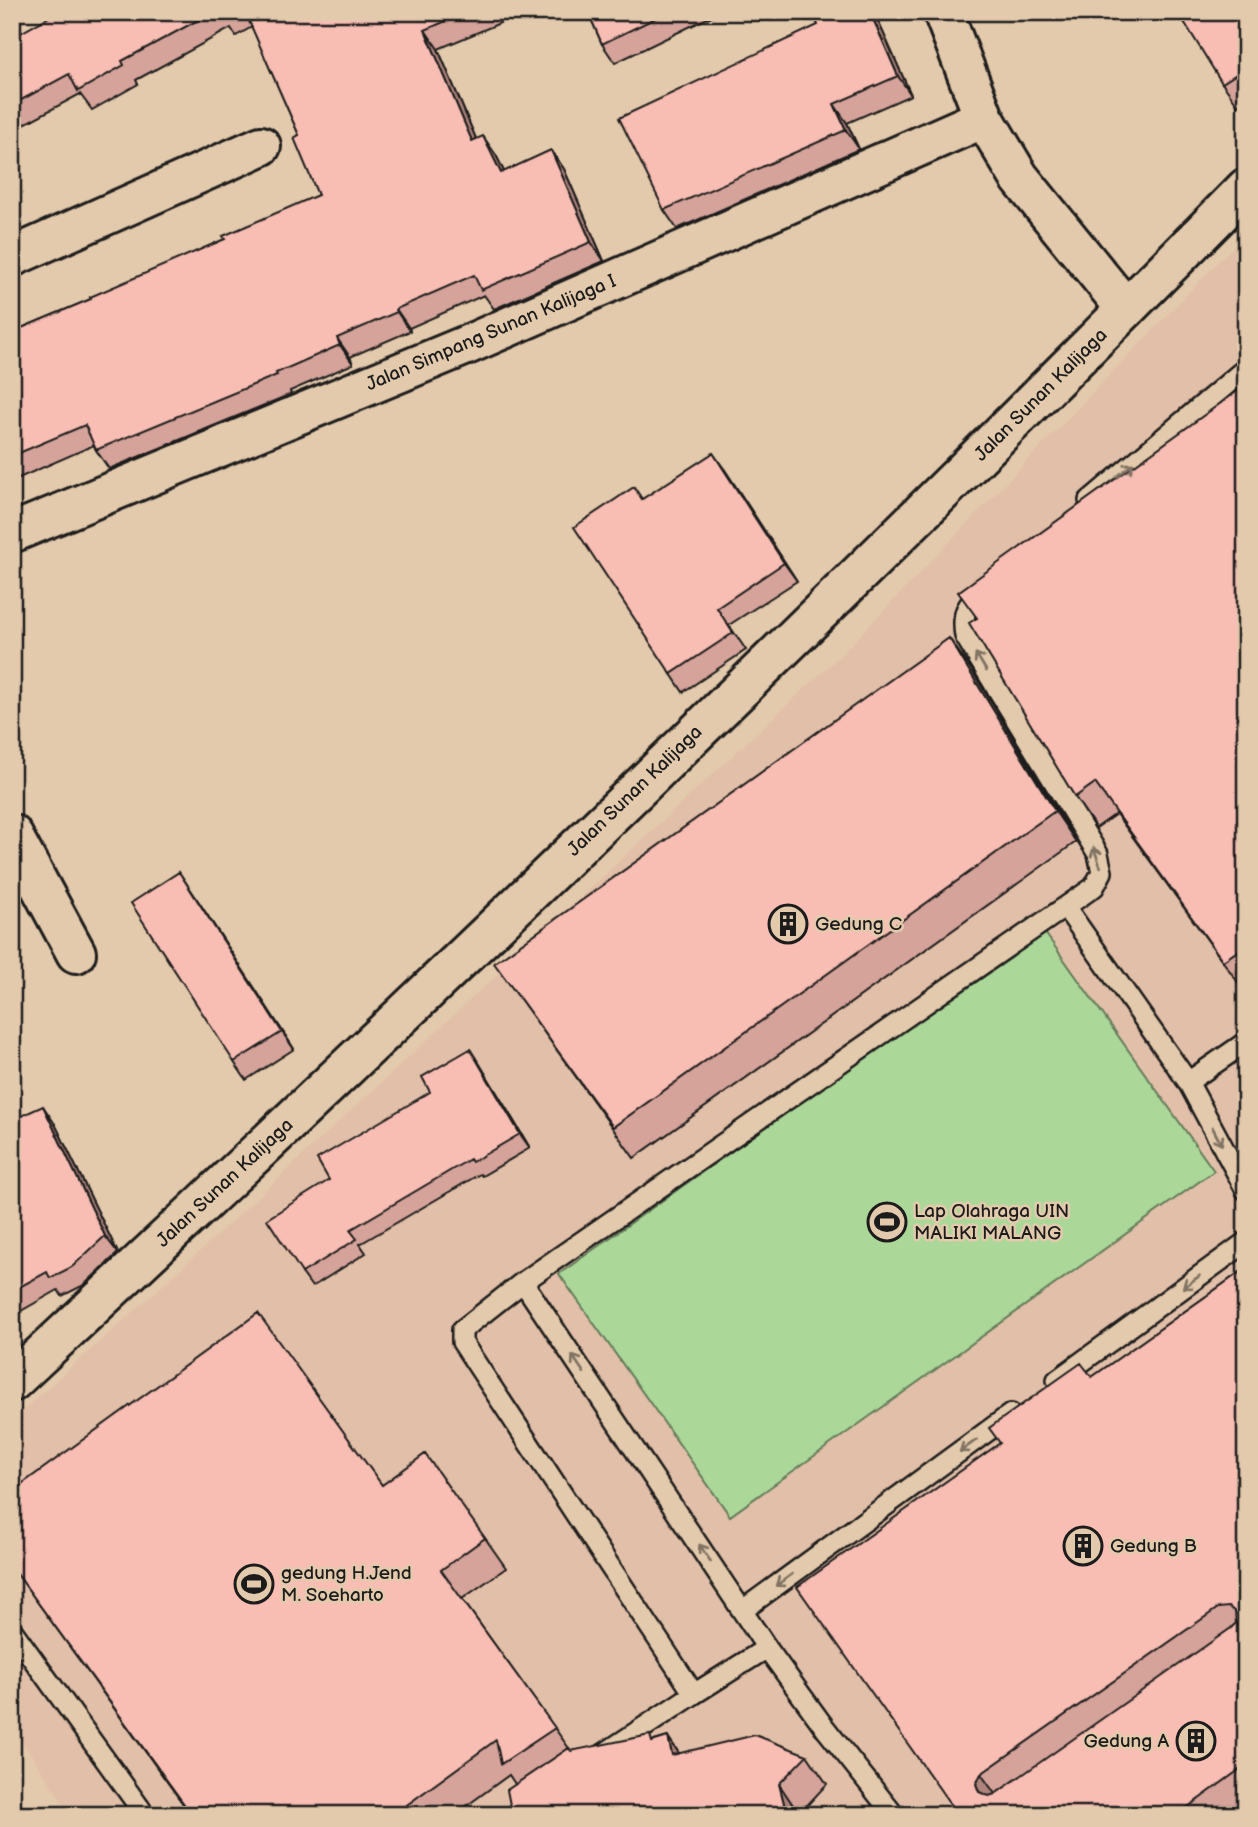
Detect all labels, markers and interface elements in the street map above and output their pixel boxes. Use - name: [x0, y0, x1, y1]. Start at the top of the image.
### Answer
- street label: Jalan Simpang Sunan Kalijaga I: [363, 270, 620, 396]
- street label: Jalan Sunan Kalijaga: [970, 324, 1112, 466]
- one-way arrow: [1116, 462, 1134, 478]
- one-way arrow: [973, 652, 987, 672]
- street label: Jalan Sunan Kalijaga: [563, 721, 707, 861]
- one-way arrow: [1090, 846, 1102, 868]
- building icon: Gedung C: [767, 903, 809, 945]
- place label: Gedung C: [815, 913, 902, 936]
- street label: Jalan Sunan Kalijaga: [152, 1114, 298, 1252]
- one-way arrow: [1211, 1125, 1224, 1146]
- place label: Lap Olahraga UIN MALIKI MALANG: [914, 1200, 1069, 1245]
- sports icon: Lap Olahraga UIN MALIKI MALANG: [866, 1201, 908, 1243]
- one-way arrow: [1182, 1275, 1201, 1289]
- one-way arrow: [571, 1355, 585, 1375]
- one-way arrow: [959, 1438, 977, 1453]
- building icon: Gedung B: [1062, 1525, 1104, 1567]
- place label: Gedung B: [1110, 1535, 1197, 1558]
- one-way arrow: [698, 1544, 712, 1563]
- place label: gedung H.Jend M. Soeharto: [281, 1562, 412, 1607]
- sports icon: gedung H.Jend M. Soeharto: [233, 1563, 275, 1605]
- one-way arrow: [775, 1573, 794, 1587]
- building icon: Gedung A: [1175, 1720, 1217, 1762]
- place label: Gedung A: [1084, 1730, 1169, 1753]

